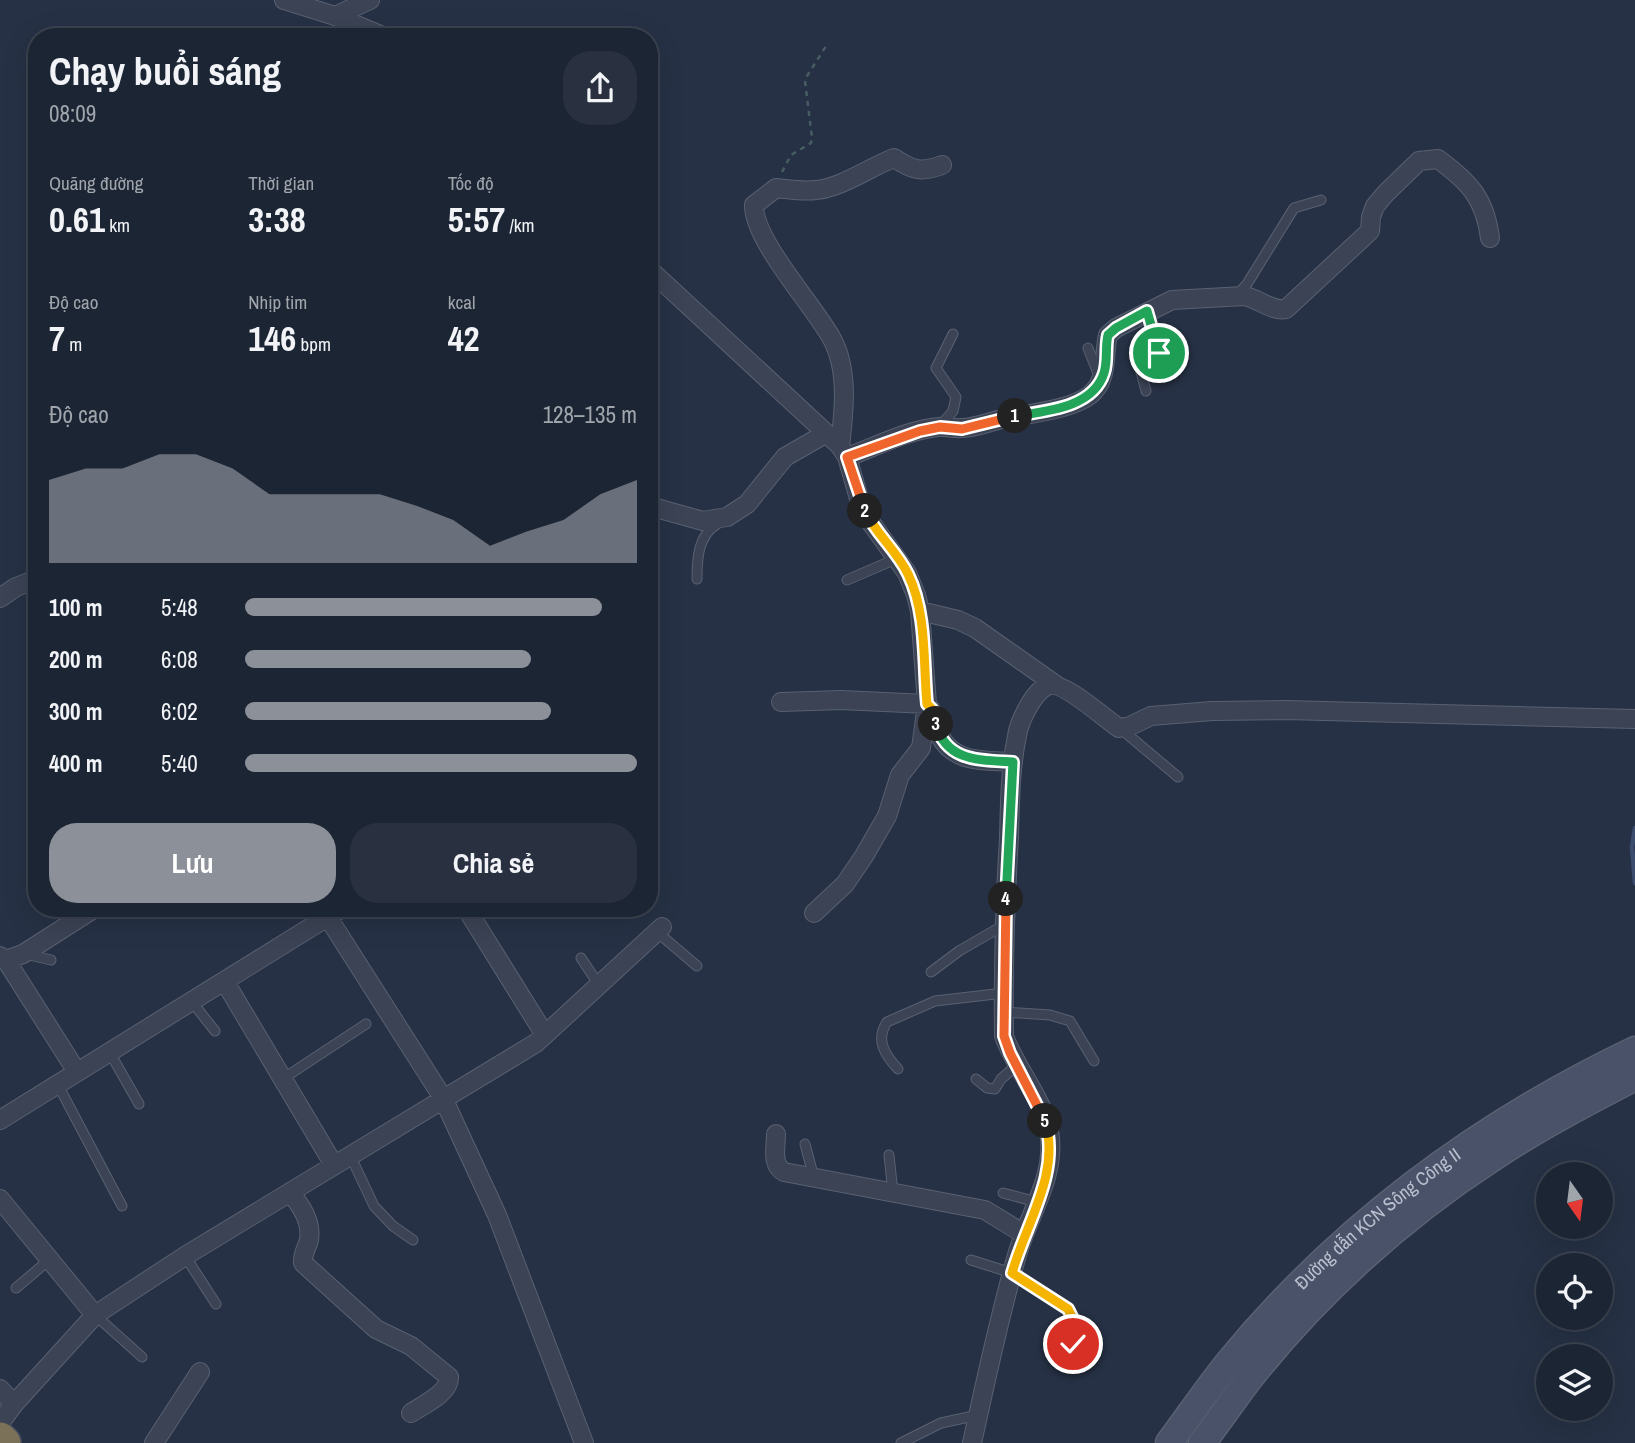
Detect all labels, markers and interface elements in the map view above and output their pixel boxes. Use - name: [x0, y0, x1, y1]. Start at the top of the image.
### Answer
- text: Chạy buổi sáng: [49, 46, 281, 97]
- button: share: [563, 51, 637, 125]
- text: 08:09: [49, 98, 96, 129]
- text: Quãng đường: [49, 170, 143, 196]
- text: Thời gian: [248, 170, 314, 196]
- text: Tốc độ: [448, 170, 494, 196]
- text: 0.61: [49, 196, 105, 243]
- text: 3:38: [248, 196, 306, 243]
- text: 5:57: [448, 196, 505, 243]
- text: km: [105, 212, 130, 238]
- text: /km: [505, 212, 535, 238]
- text: Độ cao: [49, 289, 98, 315]
- text: Nhịp tim: [248, 289, 307, 315]
- text: kcal: [448, 289, 475, 315]
- text: 7: [49, 315, 65, 362]
- text: 146: [248, 315, 296, 362]
- text: 42: [448, 315, 480, 362]
- pin: [1129, 323, 1189, 383]
- text: m: [65, 331, 82, 357]
- text: bpm: [296, 331, 331, 357]
- icon: arrive: [1140, 334, 1178, 372]
- pin: 1: [998, 398, 1032, 434]
- text: Độ cao: [49, 399, 109, 430]
- text: 128–135 m: [543, 399, 637, 430]
- text: 1: [1010, 402, 1019, 428]
- pin: 2: [848, 494, 882, 528]
- text: 2: [860, 497, 869, 523]
- text: 100 m: [49, 592, 102, 623]
- text: 5:48: [161, 592, 198, 623]
- text: 200 m: [49, 644, 102, 675]
- text: 6:08: [161, 644, 198, 675]
- text: 300 m: [49, 696, 102, 727]
- text: 6:02: [161, 696, 198, 727]
- pin: 3: [918, 706, 954, 742]
- text: 3: [931, 710, 940, 736]
- text: 400 m: [49, 748, 102, 779]
- text: 5:40: [161, 748, 198, 779]
- button: Lưu: [49, 823, 336, 903]
- button: Chia sẻ: [350, 823, 637, 903]
- pin: 4: [988, 881, 1024, 916]
- text: 4: [1001, 885, 1010, 911]
- pin: 5: [1028, 1104, 1062, 1138]
- text: 5: [1040, 1107, 1049, 1133]
- street label: Đường dẫn KCN Sông Công II: [1289, 1141, 1465, 1295]
- north arrow: [1536, 1162, 1614, 1239]
- map controls: [1536, 1162, 1613, 1421]
- button: locate: [1536, 1253, 1613, 1330]
- pin: [1043, 1314, 1103, 1374]
- icon: check: [1054, 1325, 1092, 1363]
- button: layers: [1536, 1344, 1613, 1421]

